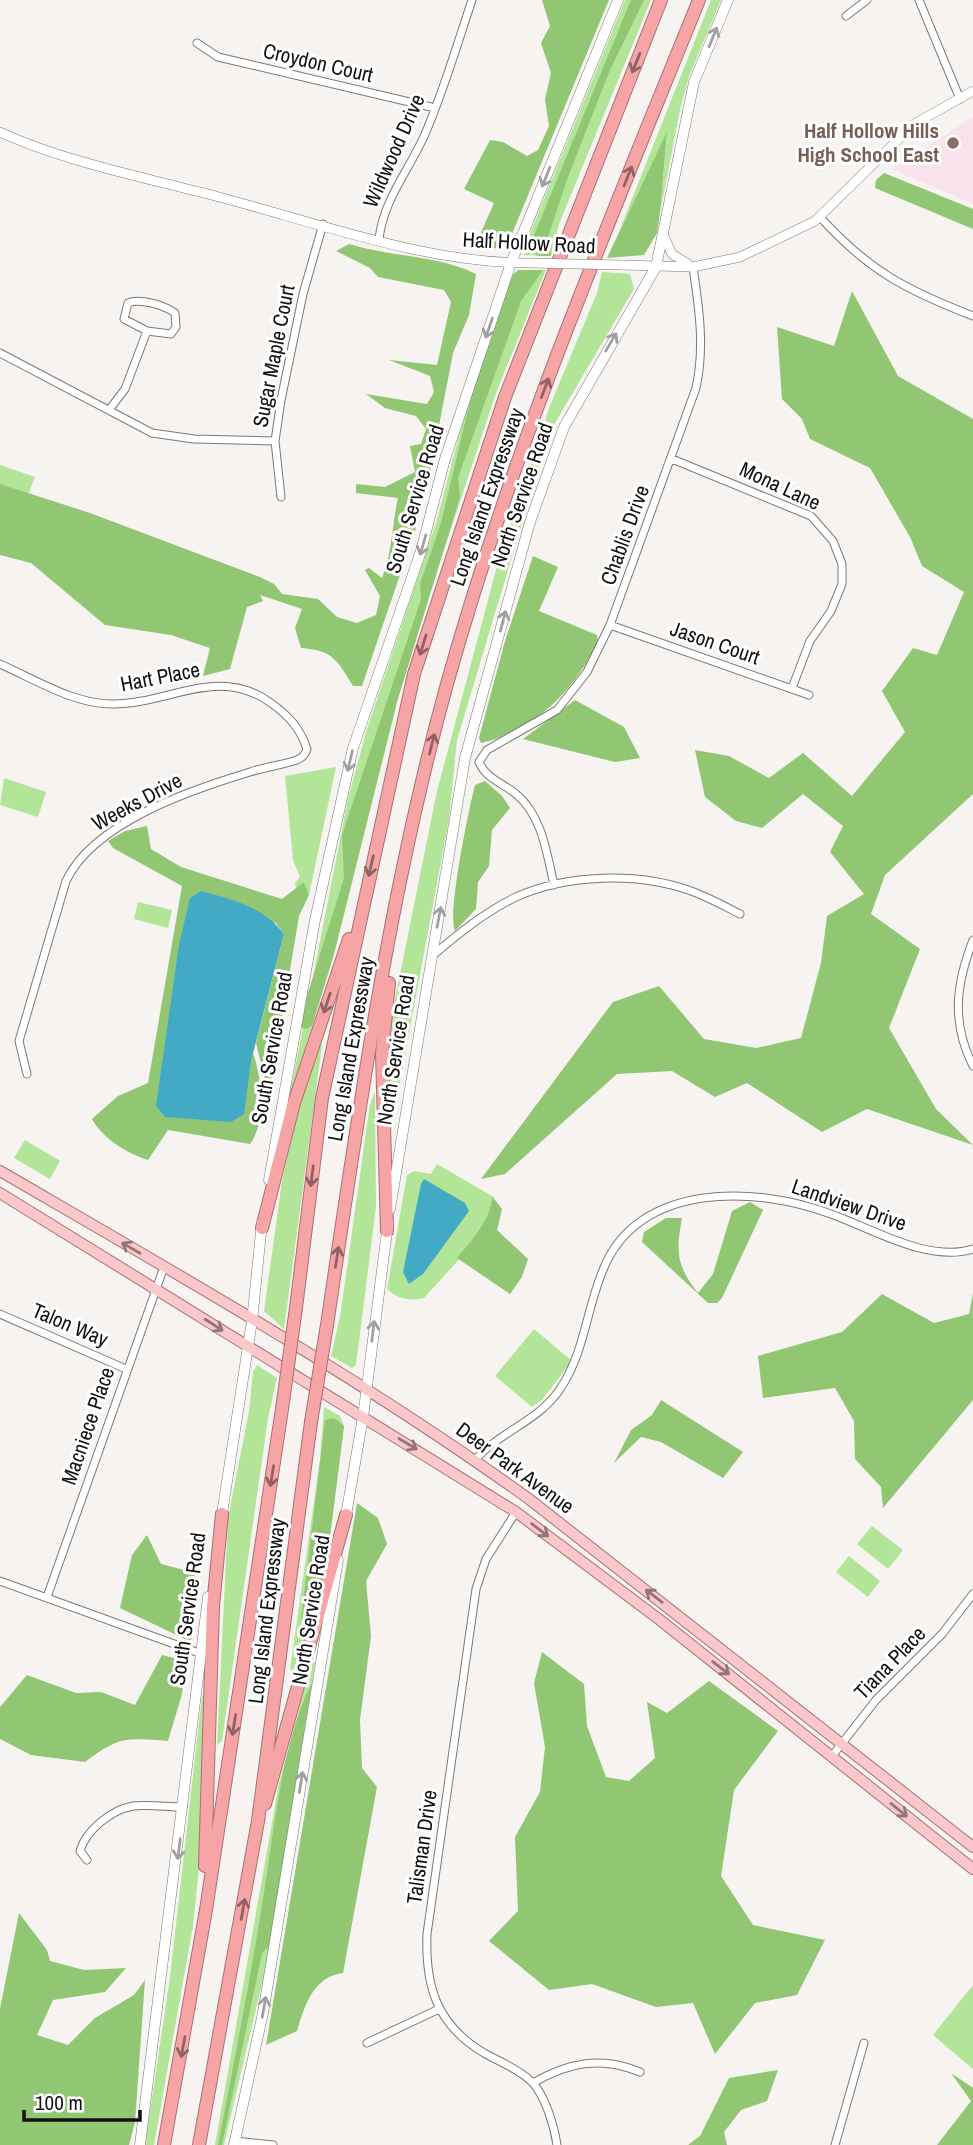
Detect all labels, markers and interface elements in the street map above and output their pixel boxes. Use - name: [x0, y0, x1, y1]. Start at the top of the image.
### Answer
- one-way arrow: [707, 26, 720, 48]
- street label: Croydon Court: [260, 36, 376, 89]
- one-way arrow: [628, 52, 641, 74]
- street label: Wildwood Drive: [356, 89, 432, 212]
- place label: Half Hollow Hills High School East: [797, 116, 939, 169]
- marker: Half Hollow Hills High School East: [945, 135, 961, 151]
- one-way arrow: [539, 165, 552, 187]
- one-way arrow: [622, 165, 635, 187]
- street label: Half Hollow Road: [462, 225, 596, 260]
- street label: Sugar Maple Court: [245, 282, 302, 430]
- one-way arrow: [482, 316, 494, 338]
- one-way arrow: [604, 333, 618, 353]
- one-way arrow: [540, 377, 553, 399]
- street label: Long Island Expressway: [442, 404, 531, 590]
- street label: North Service Road: [483, 419, 560, 571]
- street label: South Service Road: [378, 421, 451, 577]
- street label: Mona Lane: [735, 454, 825, 517]
- street label: Chablis Drive: [593, 481, 656, 589]
- one-way arrow: [415, 534, 428, 556]
- one-way arrow: [497, 611, 510, 633]
- street label: Jason Court: [667, 614, 764, 671]
- one-way arrow: [415, 633, 428, 655]
- street label: Hart Place: [118, 655, 202, 698]
- one-way arrow: [426, 733, 439, 756]
- one-way arrow: [343, 749, 356, 772]
- street label: Weeks Drive: [87, 766, 187, 837]
- one-way arrow: [364, 854, 377, 877]
- one-way arrow: [432, 906, 446, 929]
- street label: Long Island Expressway: [320, 954, 381, 1143]
- street label: South Service Road: [244, 970, 299, 1126]
- street label: North Service Road: [369, 973, 422, 1127]
- one-way arrow: [320, 992, 333, 1014]
- one-way arrow: [306, 1164, 319, 1187]
- street label: Landview Drive: [788, 1171, 910, 1238]
- one-way arrow: [122, 1241, 142, 1255]
- one-way arrow: [331, 1246, 344, 1269]
- street label: Talon Way: [28, 1296, 113, 1354]
- one-way arrow: [204, 1317, 223, 1332]
- one-way arrow: [367, 1320, 380, 1343]
- street label: Macniece Place: [54, 1363, 121, 1488]
- street label: Deer Park Avenue: [450, 1415, 580, 1520]
- one-way arrow: [397, 1437, 417, 1451]
- one-way arrow: [265, 1464, 278, 1487]
- street label: Long Island Expressway: [241, 1516, 292, 1705]
- one-way arrow: [530, 1523, 549, 1538]
- street label: South Service Road: [162, 1531, 213, 1687]
- street label: North Service Road: [284, 1533, 337, 1687]
- one-way arrow: [645, 1589, 664, 1604]
- street label: Tiana Place: [847, 1620, 932, 1706]
- one-way arrow: [711, 1661, 730, 1676]
- one-way arrow: [227, 1714, 240, 1736]
- one-way arrow: [295, 1771, 308, 1794]
- street label: Talisman Drive: [399, 1788, 444, 1906]
- one-way arrow: [889, 1802, 908, 1817]
- one-way arrow: [172, 1837, 185, 1860]
- one-way arrow: [237, 1898, 250, 1921]
- one-way arrow: [258, 1996, 271, 2018]
- one-way arrow: [176, 2035, 189, 2058]
- scale bar: [24, 2078, 140, 2122]
- text: 100 m: [35, 2088, 83, 2117]

